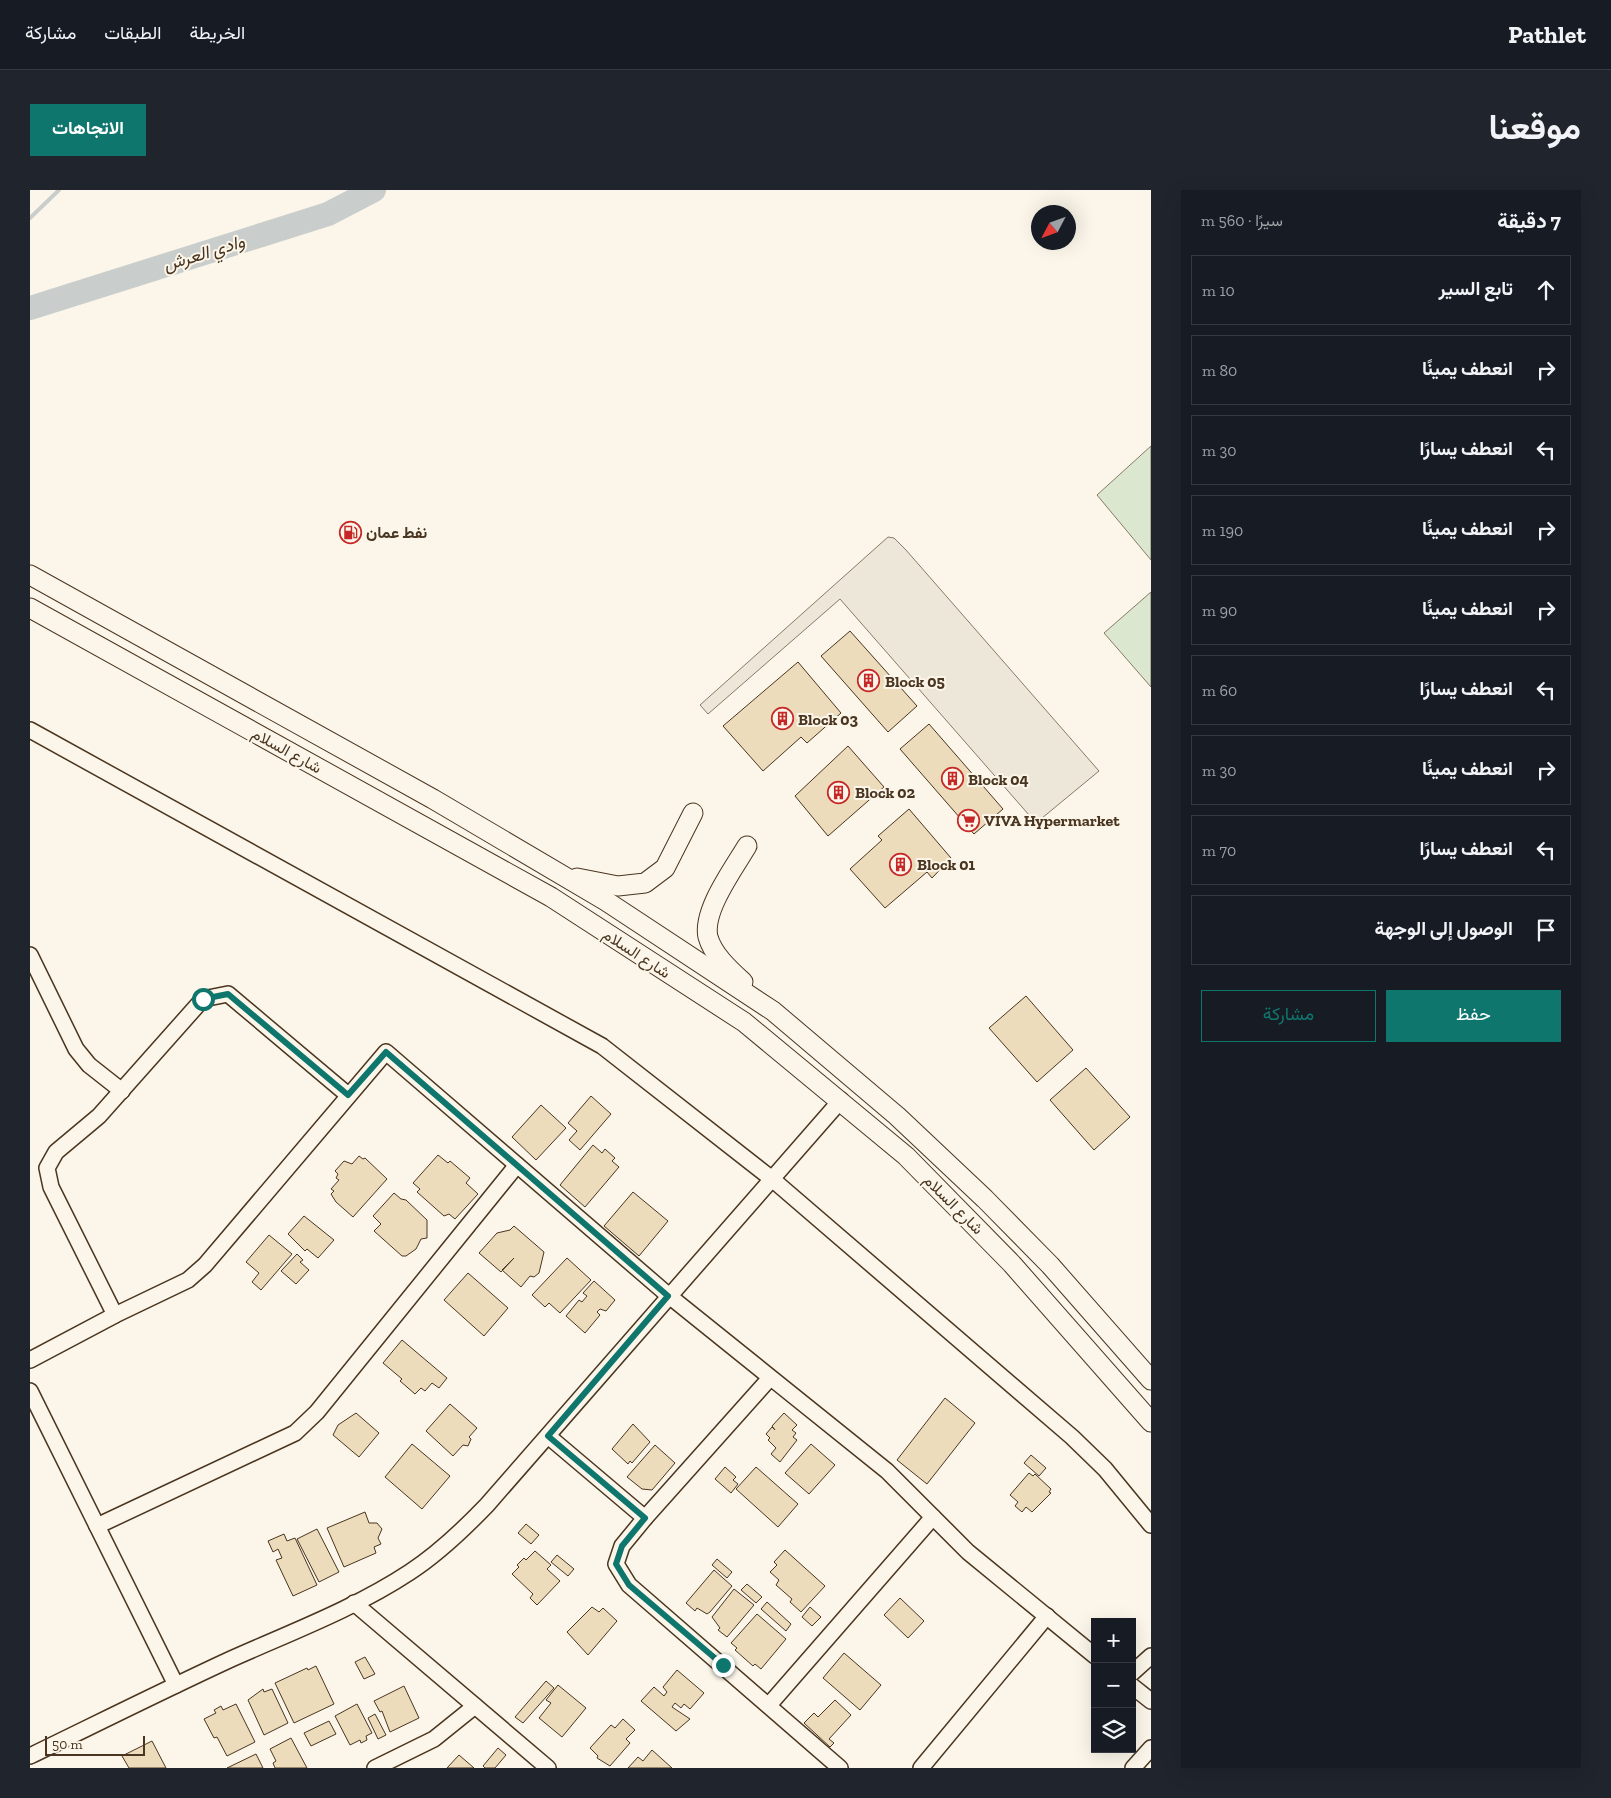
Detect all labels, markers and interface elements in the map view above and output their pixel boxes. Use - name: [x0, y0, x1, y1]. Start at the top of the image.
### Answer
- text: Pathlet: [1508, 20, 1586, 49]
- text: مشاركة: [25, 22, 76, 44]
- text: الطبقات: [104, 22, 161, 44]
- text: الخريطة: [189, 22, 245, 44]
- button: الاتجاهات: [30, 104, 146, 156]
- text: موقعنا: [1488, 106, 1581, 148]
- north arrow: [1031, 205, 1076, 250]
- text: 7 دقيقة: [1497, 208, 1561, 233]
- text: سيرًا · 560 m: [1201, 211, 1283, 230]
- water label: وادي العرش: [161, 230, 249, 280]
- icon: ahead: [1532, 276, 1560, 304]
- text: تابع السير: [1439, 277, 1513, 300]
- text: 10 m: [1202, 281, 1235, 300]
- icon: right: [1532, 356, 1560, 384]
- text: انعطف يمينًا: [1422, 357, 1513, 380]
- text: 80 m: [1202, 361, 1237, 380]
- icon: left: [1532, 436, 1560, 464]
- text: انعطف يسارًا: [1420, 437, 1513, 460]
- text: 30 m: [1202, 441, 1237, 460]
- icon: right: [1532, 516, 1560, 544]
- text: انعطف يمينًا: [1422, 517, 1513, 540]
- fuel station icon: نفط عمان: [338, 520, 362, 544]
- text: 190 m: [1202, 521, 1243, 540]
- place label: نفط عمان: [366, 523, 428, 542]
- icon: right: [1532, 596, 1560, 624]
- text: انعطف يمينًا: [1422, 597, 1513, 620]
- text: 90 m: [1202, 601, 1237, 620]
- building icon: Block 05: [857, 669, 881, 693]
- place label: Block 05: [885, 672, 945, 691]
- icon: left: [1532, 676, 1560, 704]
- text: انعطف يسارًا: [1420, 677, 1513, 700]
- text: 60 m: [1202, 681, 1237, 700]
- building icon: Block 03: [770, 707, 794, 731]
- place label: Block 03: [798, 710, 858, 729]
- street label: شارع السلام: [248, 724, 325, 779]
- icon: right: [1532, 756, 1560, 784]
- text: انعطف يمينًا: [1422, 757, 1513, 780]
- text: 30 m: [1202, 761, 1237, 780]
- building icon: Block 04: [940, 767, 964, 791]
- place label: Block 04: [968, 770, 1029, 789]
- building icon: Block 02: [827, 780, 851, 804]
- place label: Block 02: [855, 783, 915, 802]
- supermarket icon: VIVA Hypermarket: [956, 808, 980, 832]
- place label: VIVA Hypermarket: [984, 811, 1120, 830]
- icon: left: [1532, 836, 1560, 864]
- text: انعطف يسارًا: [1420, 837, 1513, 860]
- text: 70 m: [1202, 841, 1236, 860]
- building icon: Block 01: [889, 852, 913, 876]
- place label: Block 01: [917, 855, 975, 874]
- icon: arrive: [1532, 916, 1560, 944]
- text: الوصول إلى الوجهة: [1375, 917, 1513, 940]
- street label: شارع السلام: [598, 925, 674, 984]
- route start: [192, 988, 215, 1011]
- button: مشاركة: [1201, 990, 1376, 1042]
- button: حفظ: [1386, 990, 1561, 1042]
- street label: شارع السلام: [918, 1170, 988, 1240]
- map controls: [1091, 1618, 1136, 1753]
- button: +: [1091, 1618, 1136, 1663]
- route end: [712, 1654, 735, 1677]
- button: −: [1091, 1663, 1136, 1708]
- button: layers: [1091, 1708, 1136, 1753]
- scale bar: [45, 1733, 145, 1756]
- text: 50 m: [52, 1736, 83, 1753]

